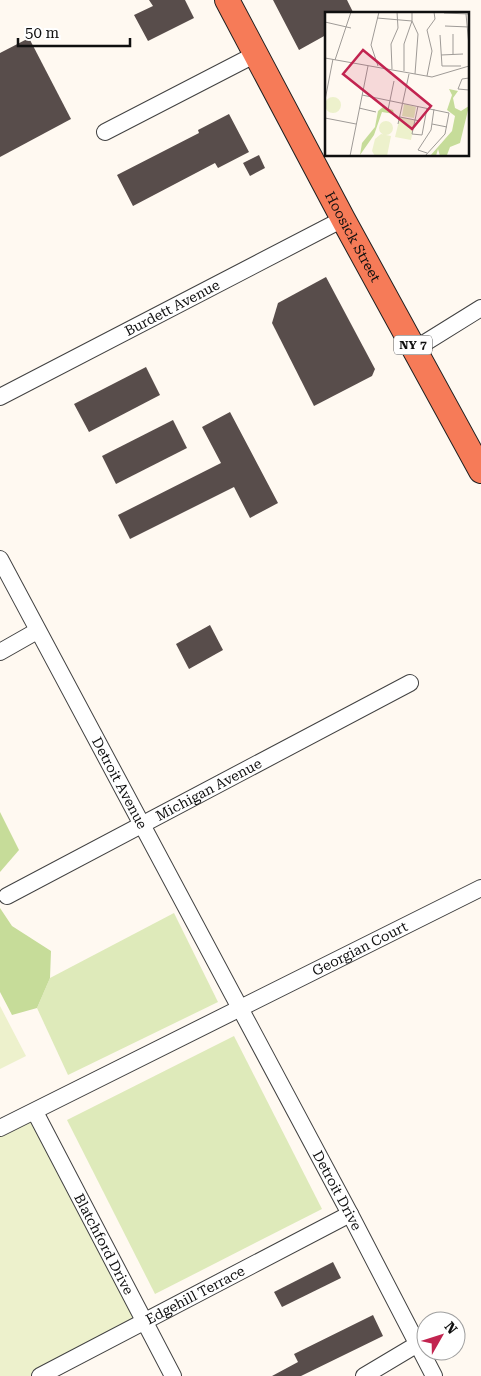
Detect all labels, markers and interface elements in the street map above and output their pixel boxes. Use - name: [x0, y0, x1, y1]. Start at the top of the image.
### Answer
- inset map: [325, 12, 468, 156]
- scale bar: [18, 15, 130, 47]
- text: 50 m: [25, 24, 60, 42]
- street label: Hoosick Street: [322, 189, 384, 285]
- street label: Burdett Avenue: [122, 276, 223, 339]
- road number: NY 7: [394, 336, 432, 354]
- street label: Detroit Avenue: [89, 734, 151, 832]
- street label: Michigan Avenue: [153, 755, 264, 824]
- street label: Georgian Court: [309, 918, 410, 979]
- street label: Detroit Drive: [310, 1148, 365, 1233]
- street label: Blatchford Drive: [71, 1191, 137, 1298]
- street label: Edgehill Terrace: [143, 1262, 248, 1327]
- north arrow: [416, 1311, 466, 1361]
- text: N: [441, 1319, 461, 1337]

